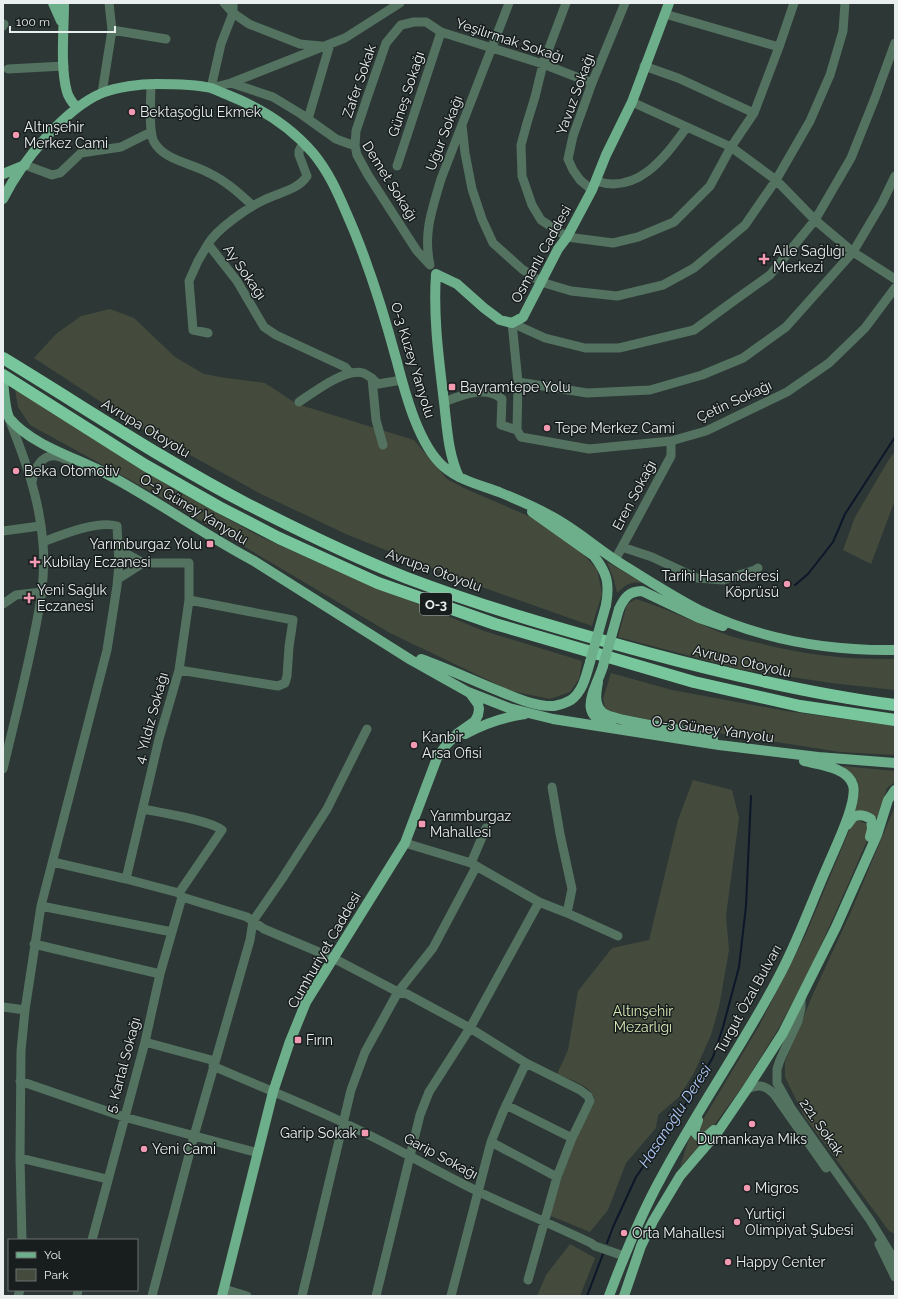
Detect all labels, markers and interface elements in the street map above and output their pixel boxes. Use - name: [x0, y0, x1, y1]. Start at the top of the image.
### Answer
- scale bar: [10, 8, 115, 34]
- text: 100 m: [16, 15, 50, 29]
- street label: Yeşilırmak Sokağı: [454, 15, 566, 65]
- street label: Zafer Sokak: [339, 42, 379, 120]
- street label: Güneş Sokağı: [385, 49, 427, 139]
- street label: Yavuz Sokağı: [553, 51, 597, 137]
- street label: Uğur Sokağı: [422, 93, 466, 173]
- place label: Bektaşoğlu Ekmek: [140, 104, 262, 120]
- marker: Bektaşoğlu Ekmek: [127, 107, 137, 117]
- place label: Altınşehir Merkez Cami: [24, 119, 108, 151]
- marker: Altınşehir Merkez Cami: [11, 130, 21, 140]
- street label: Demet Sokağı: [359, 138, 421, 224]
- street label: Osmanlı Caddesi: [508, 202, 574, 306]
- street label: Ay Sokağı: [220, 241, 270, 303]
- place label: Aile Sağlığı Merkezi: [773, 243, 844, 275]
- marker: Aile Sağlığı Merkezi: [758, 253, 770, 265]
- street label: O-3 Kuzey Yanyolu: [388, 300, 438, 420]
- street label: Çetin Sokağı: [694, 377, 774, 425]
- place label: Bayramtepe Yolu: [460, 379, 571, 395]
- marker: Bayramtepe Yolu: [447, 382, 457, 392]
- street label: Avrupa Otoyolu: [99, 395, 193, 461]
- place label: Tepe Merkez Cami: [555, 420, 675, 436]
- marker: Tepe Merkez Cami: [542, 423, 552, 433]
- street label: Eren Sokağı: [609, 457, 659, 533]
- place label: Beka Otomotiv: [24, 463, 120, 479]
- marker: Beka Otomotiv: [11, 466, 21, 476]
- street label: O-3 Güney Yanyolu: [137, 470, 251, 548]
- place label: Yarımburgaz Yolu: [89, 536, 202, 552]
- marker: Yarımburgaz Yolu: [205, 539, 215, 549]
- street label: Avrupa Otoyolu: [384, 545, 484, 595]
- place label: Kubilay Eczanesi: [43, 554, 150, 570]
- marker: Kubilay Eczanesi: [30, 557, 40, 567]
- place label: Tarihi Hasanderesi Köprüsü: [661, 568, 779, 600]
- marker: Tarihi Hasanderesi Köprüsü: [782, 579, 792, 589]
- place label: Yeni Sağlık Eczanesi: [37, 582, 107, 614]
- marker: Yeni Sağlık Eczanesi: [24, 593, 34, 603]
- road number: O-3: [420, 593, 452, 615]
- street label: Avrupa Otoyolu: [691, 642, 793, 680]
- street label: 4. Yıldız Sokağı: [131, 670, 171, 766]
- street label: O-3 Güney Yanyolu: [651, 713, 775, 745]
- place label: Kanbir Arsa Ofisi: [422, 729, 482, 761]
- marker: Kanbir Arsa Ofisi: [409, 740, 419, 750]
- place label: Yarımburgaz Mahallesi: [430, 808, 511, 840]
- marker: Yarımburgaz Mahallesi: [417, 819, 427, 829]
- street label: Cumhuriyet Caddesi: [284, 889, 364, 1011]
- street label: Turgut Özal Bulvarı: [710, 941, 784, 1056]
- park label: Altınşehir Mezarlığı: [613, 1003, 673, 1035]
- street label: 5. Kartal Sokağı: [103, 1015, 143, 1115]
- place label: Fırın: [306, 1032, 333, 1048]
- marker: Fırın: [293, 1035, 303, 1045]
- water label: Hasanoğlu Deresi: [635, 1060, 715, 1171]
- street label: 221. Sokak: [796, 1095, 848, 1159]
- marker: Dumankaya Miks: [747, 1119, 757, 1129]
- place label: Garip Sokak: [280, 1125, 358, 1141]
- marker: Garip Sokak: [360, 1128, 370, 1138]
- street label: Garip Sokağı: [401, 1130, 481, 1182]
- place label: Dumankaya Miks: [697, 1131, 807, 1147]
- place label: Yeni Cami: [152, 1141, 216, 1157]
- marker: Yeni Cami: [139, 1144, 149, 1154]
- place label: Migros: [755, 1180, 799, 1196]
- marker: Migros: [742, 1183, 752, 1193]
- place label: Yurtiçi Olimpiyat Şubesi: [745, 1206, 854, 1238]
- marker: Yurtiçi Olimpiyat Şubesi: [732, 1217, 742, 1227]
- place label: Orta Mahallesi: [632, 1225, 725, 1241]
- marker: Orta Mahallesi: [619, 1228, 629, 1238]
- legend: [8, 1239, 138, 1291]
- text: Yol: [44, 1248, 62, 1262]
- place label: Happy Center: [736, 1254, 825, 1270]
- marker: Happy Center: [723, 1257, 733, 1267]
- text: Park: [44, 1268, 69, 1282]

